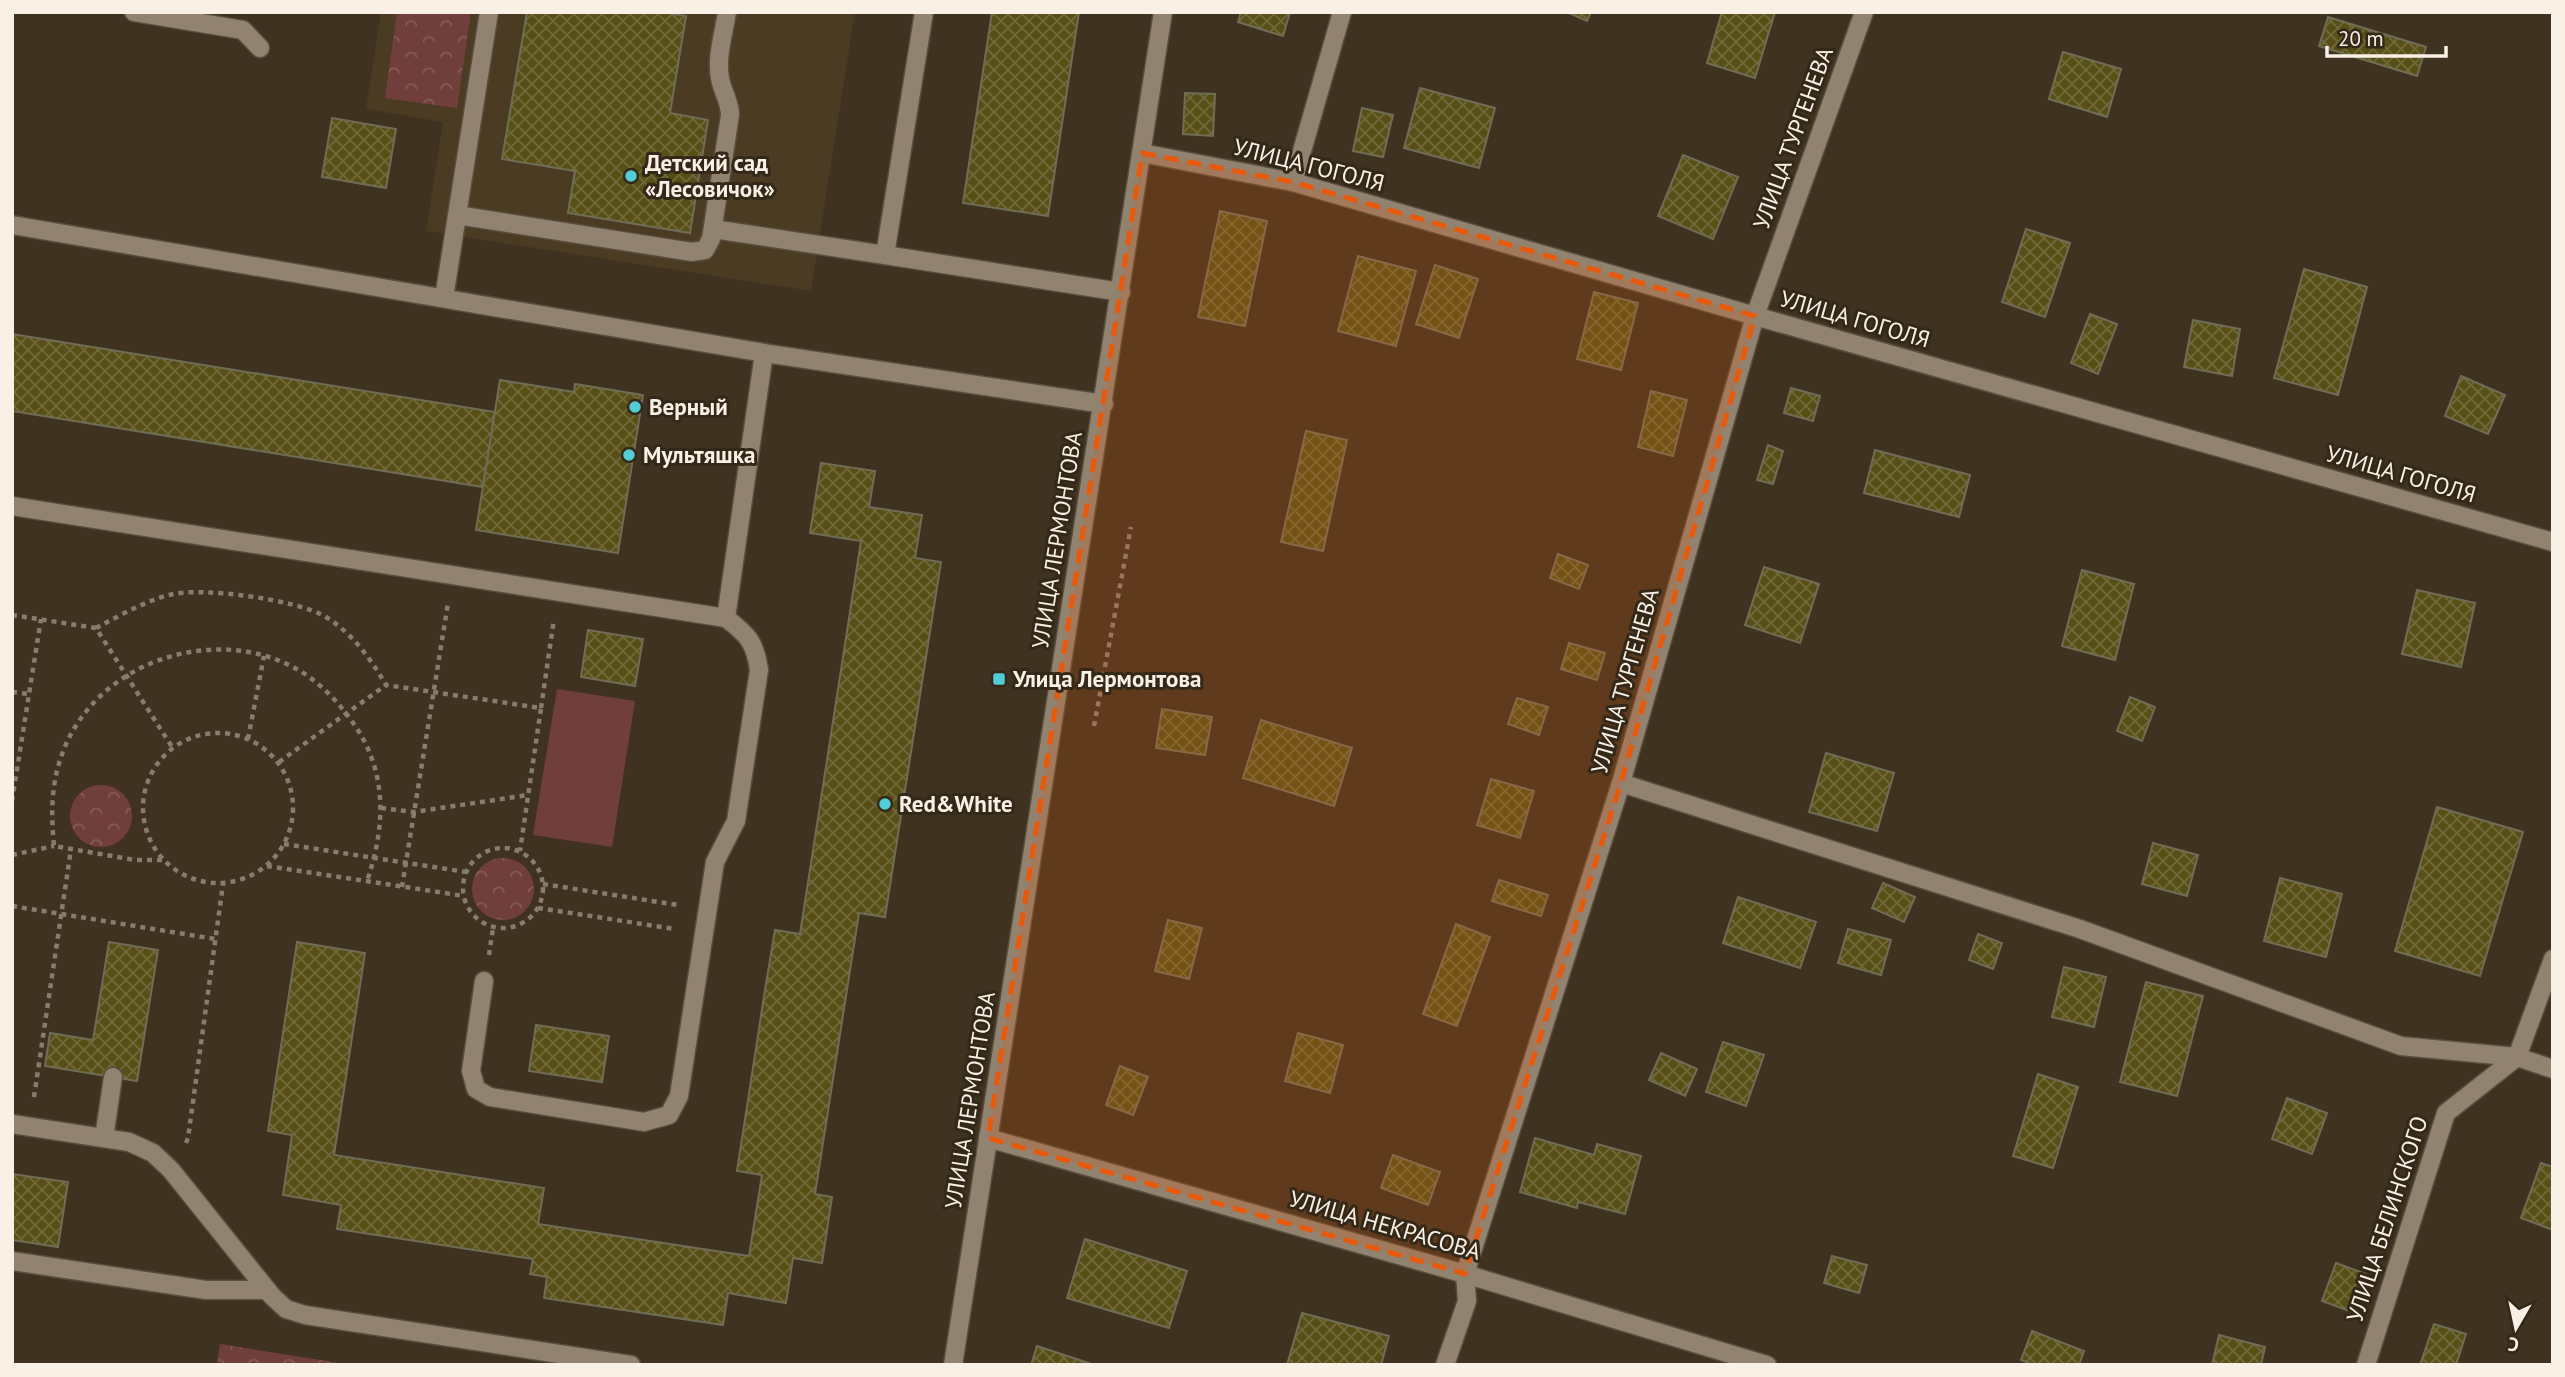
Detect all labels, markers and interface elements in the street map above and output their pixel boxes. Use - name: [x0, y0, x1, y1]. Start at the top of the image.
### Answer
- scale bar: [2327, 14, 2446, 58]
- text: 20 m: [2338, 25, 2384, 52]
- street label: УЛИЦА ТУРГЕНЕВА: [1746, 42, 1839, 233]
- street label: УЛИЦА ГОГОЛЯ: [1231, 132, 1388, 197]
- place label: Детский сад «Лесовичок»: [645, 148, 775, 203]
- marker: Детский сад «Лесовичок»: [623, 168, 639, 184]
- street label: УЛИЦА ГОГОЛЯ: [1777, 283, 1933, 354]
- place label: Верный: [649, 392, 728, 421]
- marker: Верный: [627, 399, 643, 415]
- street label: УЛИЦА ЛЕРМОНТОВА: [1025, 429, 1088, 651]
- street label: УЛИЦА ГОГОЛЯ: [2323, 438, 2479, 509]
- place label: Мультяшка: [643, 440, 755, 469]
- marker: Мультяшка: [621, 447, 637, 463]
- street label: УЛИЦА ТУРГЕНЕВА: [1584, 584, 1665, 777]
- place label: Улица Лермонтова: [1012, 664, 1201, 693]
- marker: Улица Лермонтова: [991, 671, 1007, 687]
- place label: Red&White: [899, 789, 1013, 818]
- marker: Red&White: [877, 796, 893, 812]
- street label: УЛИЦА ЛЕРМОНТОВА: [938, 989, 1001, 1211]
- street label: УЛИЦА БЕЛИНСКОГО: [2340, 1112, 2433, 1325]
- street label: УЛИЦА НЕКРАСОВА: [1286, 1183, 1485, 1266]
- north arrow: [2481, 1293, 2551, 1363]
- text: С: [2506, 1332, 2520, 1357]

